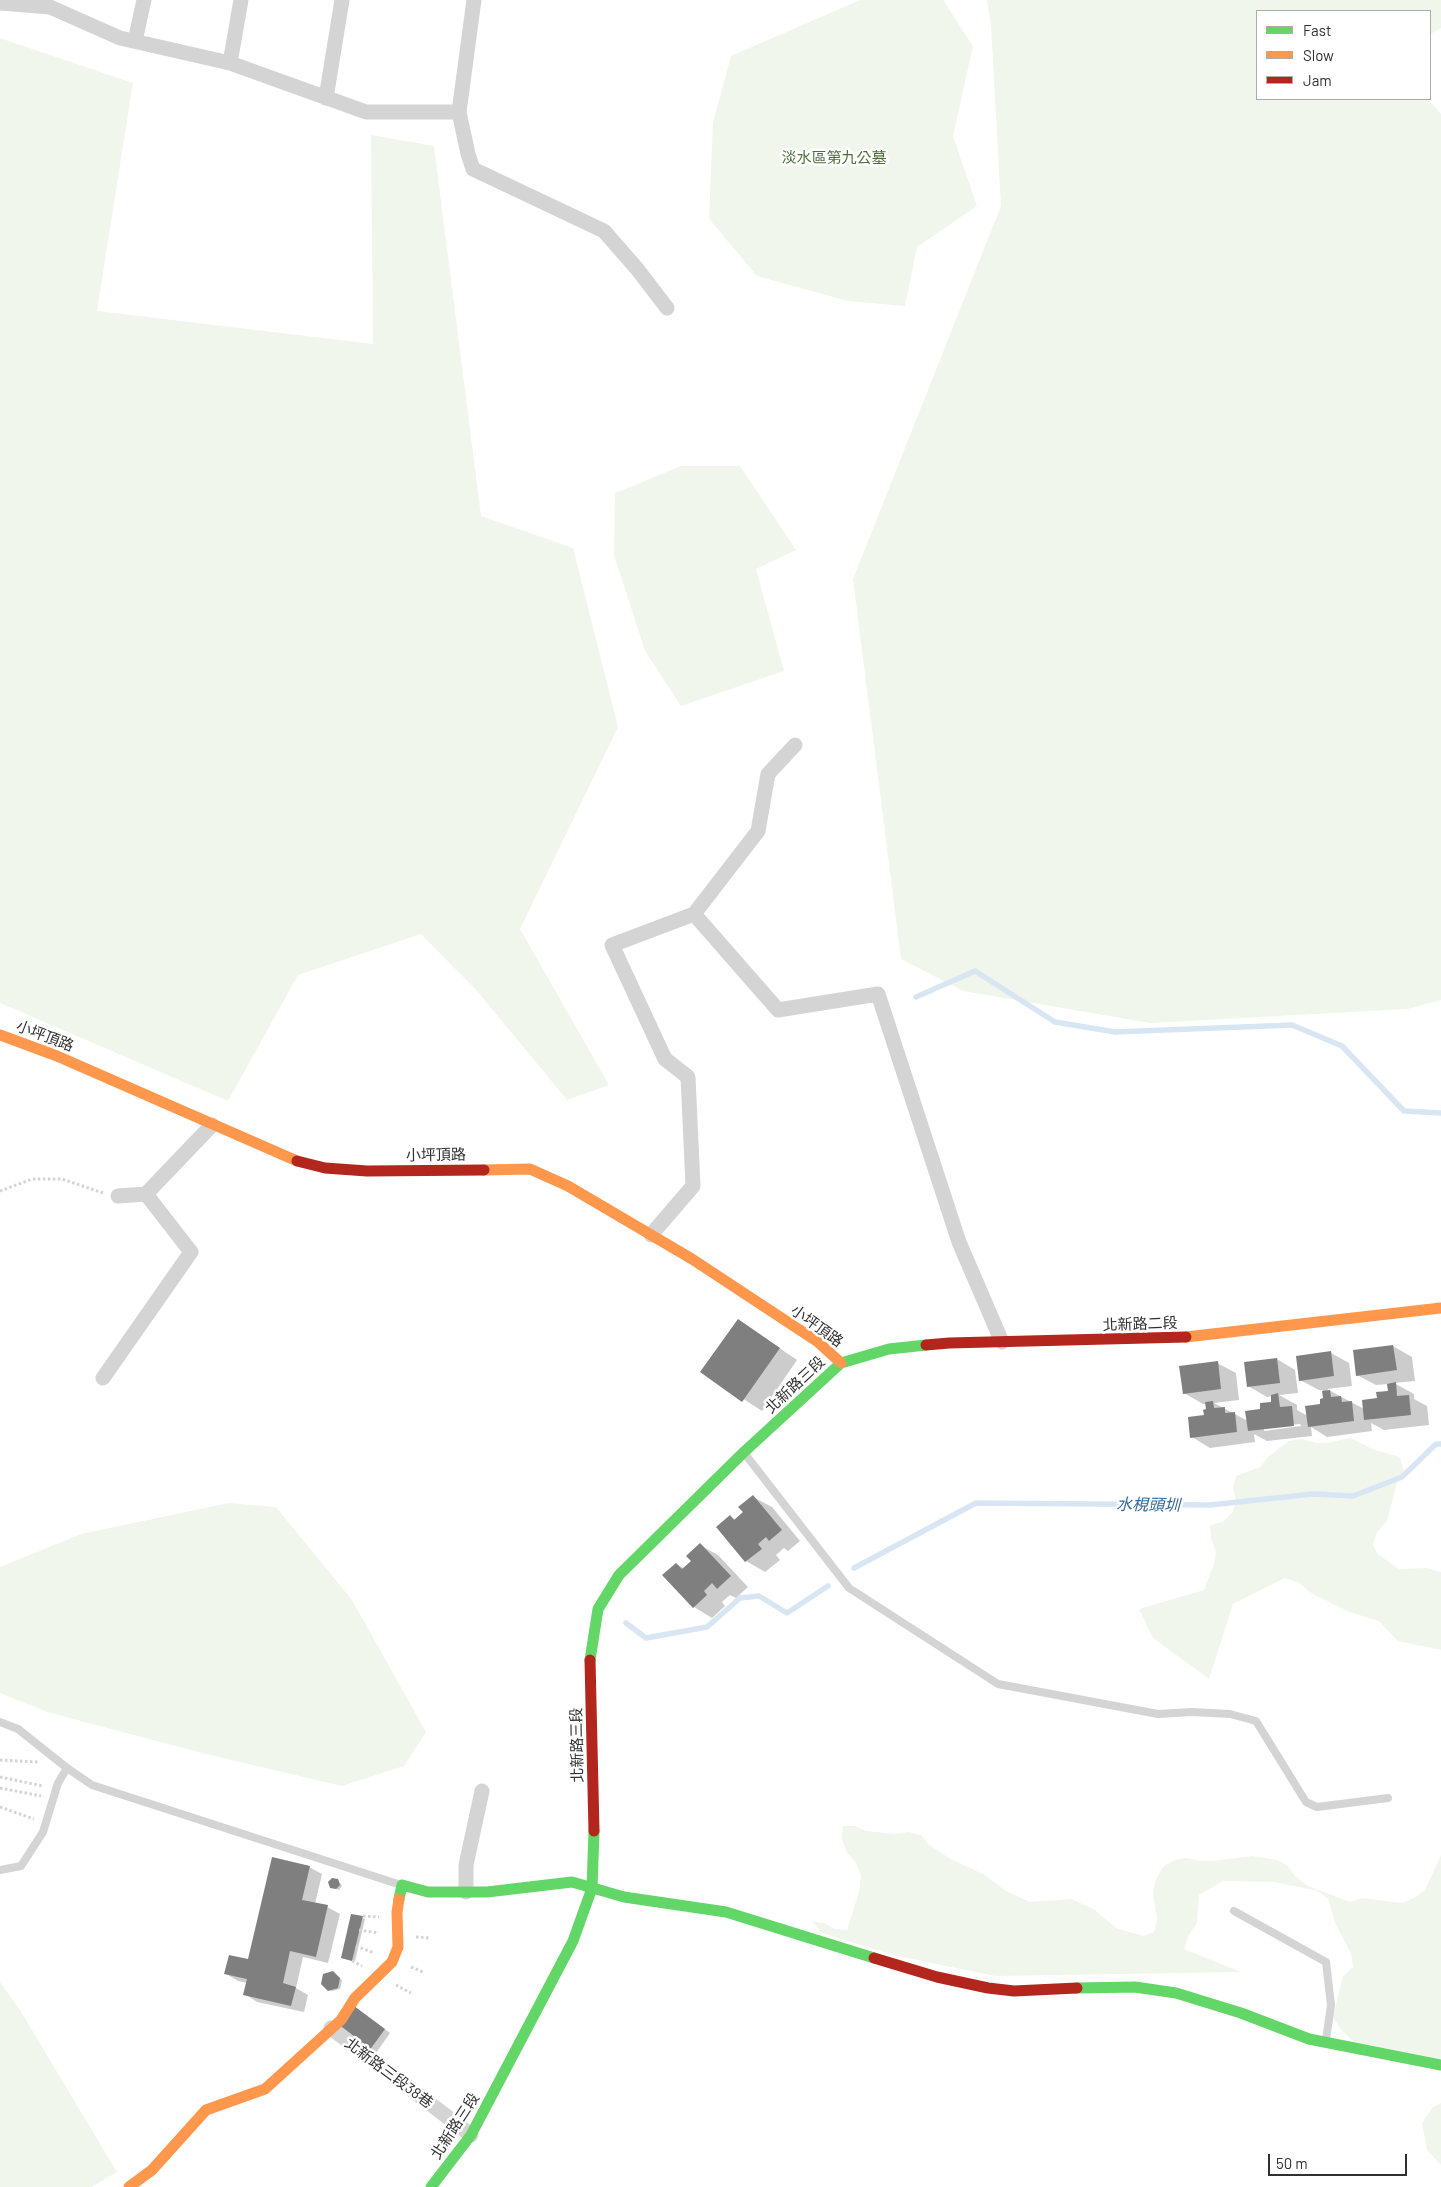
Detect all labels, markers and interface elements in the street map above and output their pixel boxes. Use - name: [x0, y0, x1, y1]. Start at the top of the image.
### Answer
- legend: [1256, 10, 1431, 100]
- text: Fast: [1303, 21, 1331, 39]
- text: Slow: [1303, 46, 1334, 64]
- text: Jam: [1303, 71, 1332, 89]
- park label: 淡水區第九公墓: [782, 149, 886, 167]
- street label: 小坪頂路: [14, 1017, 76, 1055]
- street label: 小坪頂路: [406, 1145, 466, 1165]
- street label: 小坪頂路: [787, 1301, 847, 1351]
- street label: 北新路二段: [1102, 1314, 1178, 1334]
- street label: 北新路三段: [761, 1353, 829, 1417]
- water label: 水梘頭圳: [1116, 1495, 1180, 1515]
- street label: 北新路三段: [567, 1707, 587, 1783]
- street label: 北新路三段38巷: [341, 2034, 437, 2112]
- street label: 北新路三段: [427, 2090, 483, 2162]
- scale bar: [1271, 2144, 1410, 2176]
- text: 50 m: [1276, 2154, 1308, 2172]

